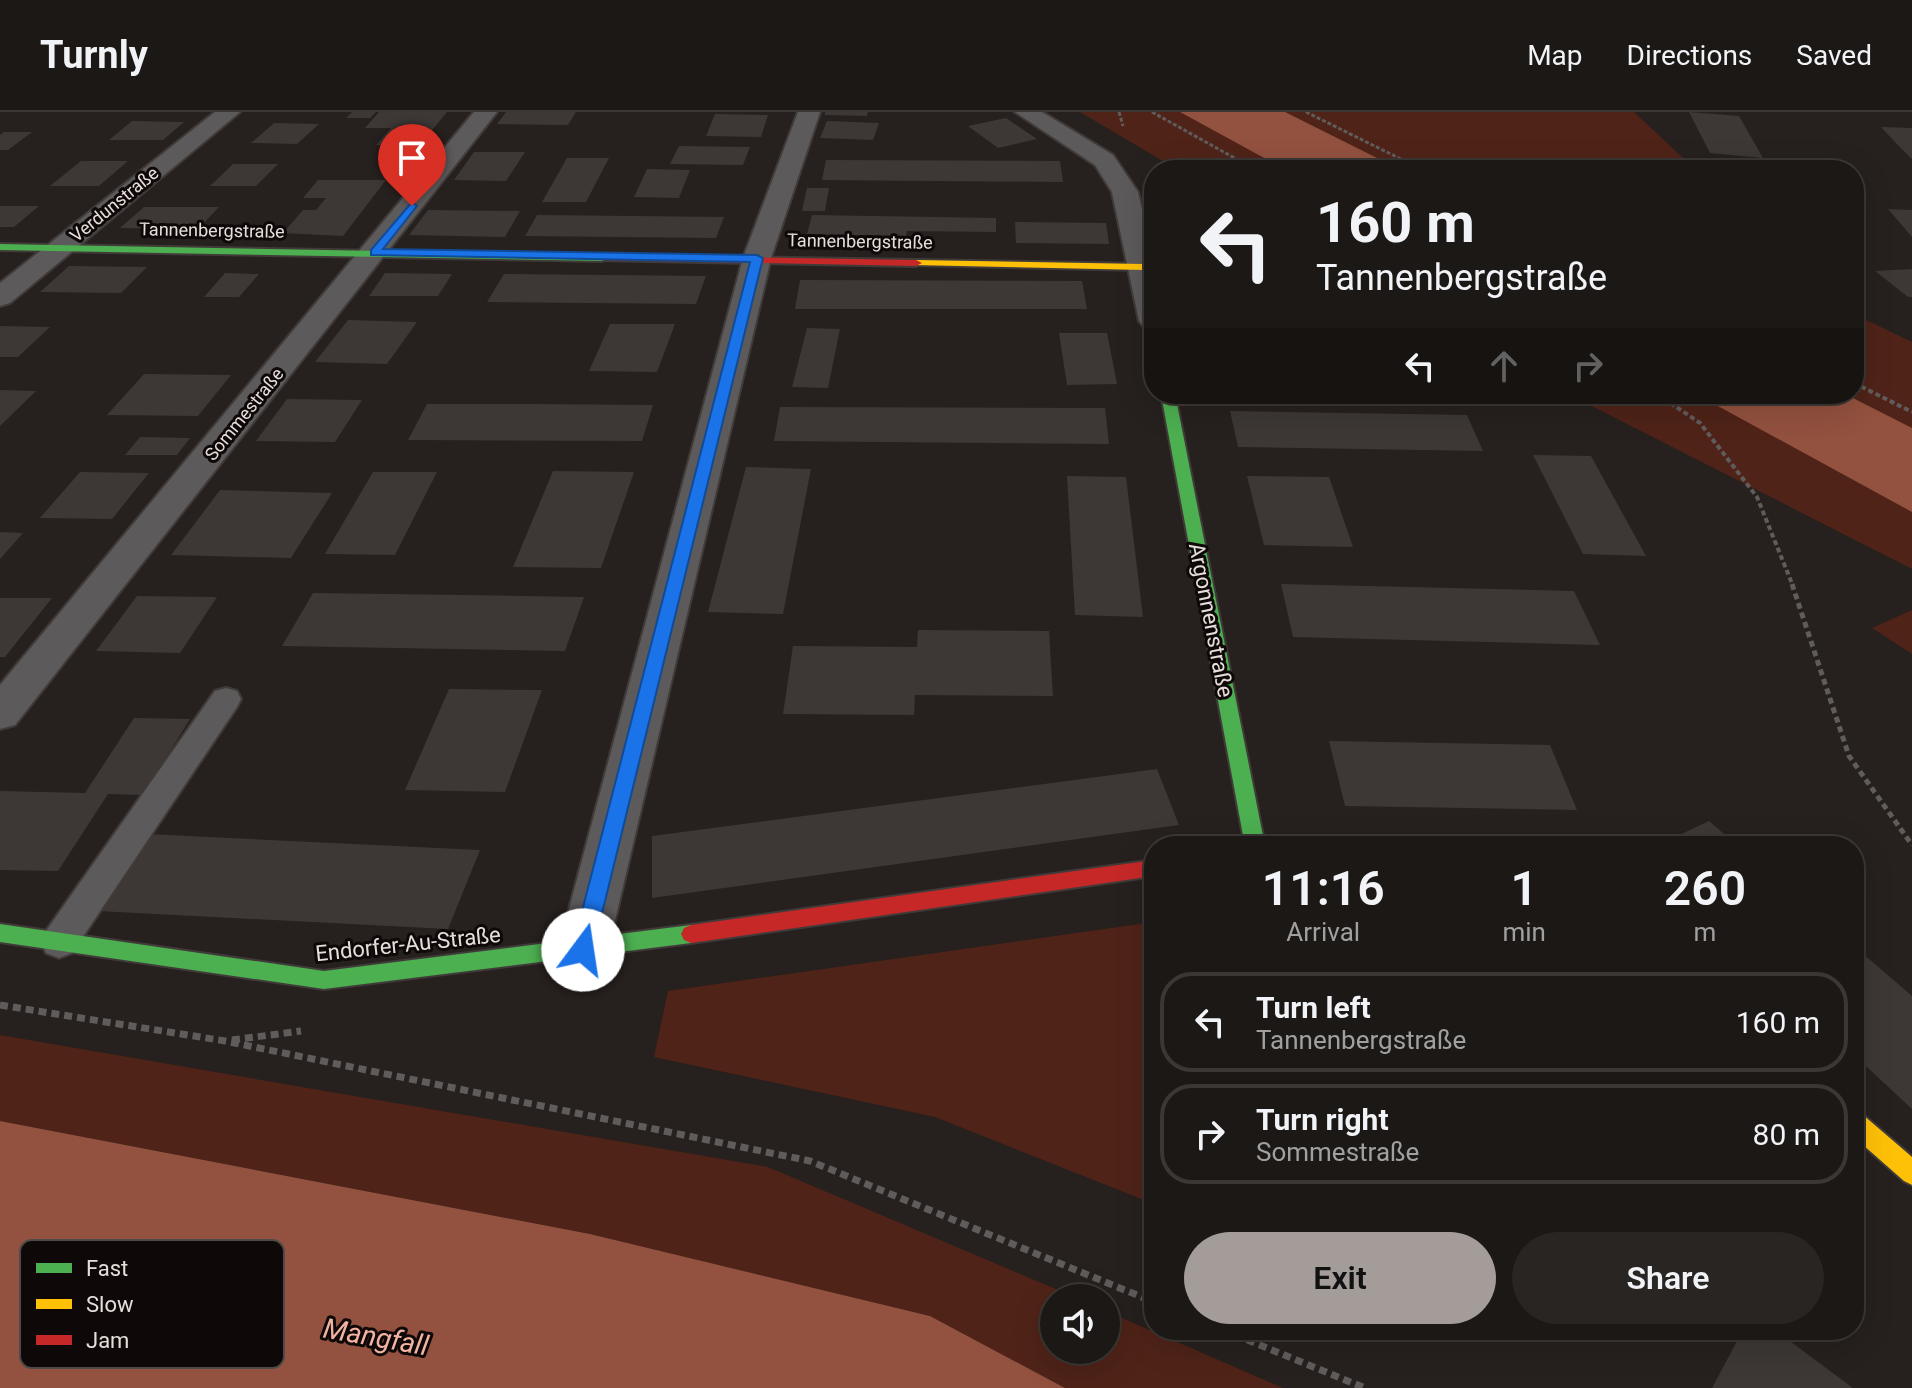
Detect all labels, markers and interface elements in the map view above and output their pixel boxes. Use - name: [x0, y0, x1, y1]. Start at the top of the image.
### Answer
- text: Turnly: [40, 33, 148, 77]
- text: Map: [1527, 39, 1583, 72]
- text: Directions: [1627, 39, 1752, 72]
- text: Saved: [1796, 39, 1872, 72]
- pin: [378, 124, 446, 206]
- icon: arrive: [390, 136, 434, 180]
- street label: Verdunstraße: [66, 162, 162, 246]
- text: 160 m: [1316, 190, 1475, 256]
- icon: left: [1184, 192, 1288, 296]
- street label: Tannenbergstraße: [139, 218, 285, 242]
- street label: Tannenbergstraße: [787, 229, 933, 253]
- text: Tannenbergstraße: [1316, 257, 1607, 299]
- icon: left: [1398, 344, 1442, 388]
- icon: ahead: [1482, 344, 1526, 388]
- icon: right: [1566, 344, 1610, 388]
- street label: Sommestraße: [200, 363, 288, 465]
- street label: Argonnenstraße: [1184, 541, 1238, 699]
- text: 11:16: [1262, 860, 1385, 917]
- text: 1: [1511, 860, 1538, 917]
- text: 260: [1664, 860, 1746, 917]
- position arrow: [541, 908, 625, 992]
- text: Arrival: [1286, 917, 1360, 947]
- text: min: [1502, 917, 1546, 947]
- text: m: [1694, 917, 1716, 947]
- street label: Endorfer-Au-Straße: [314, 922, 502, 966]
- text: Turn left: [1256, 990, 1371, 1025]
- icon: left: [1188, 1000, 1232, 1044]
- text: 160 m: [1736, 1005, 1820, 1040]
- text: Tannenbergstraße: [1256, 1025, 1466, 1055]
- text: Turn right: [1256, 1102, 1389, 1137]
- icon: right: [1188, 1112, 1232, 1156]
- text: 80 m: [1753, 1117, 1820, 1152]
- text: Sommestraße: [1256, 1137, 1419, 1167]
- button: Exit: [1184, 1232, 1496, 1324]
- button: Share: [1512, 1232, 1824, 1324]
- legend: [20, 1240, 284, 1368]
- text: Fast: [86, 1256, 128, 1281]
- map controls: [1040, 1284, 1120, 1364]
- button: sound: [1040, 1284, 1120, 1364]
- text: Slow: [86, 1292, 134, 1317]
- water label: Mangfall: [321, 1312, 432, 1363]
- text: Jam: [86, 1328, 129, 1353]

